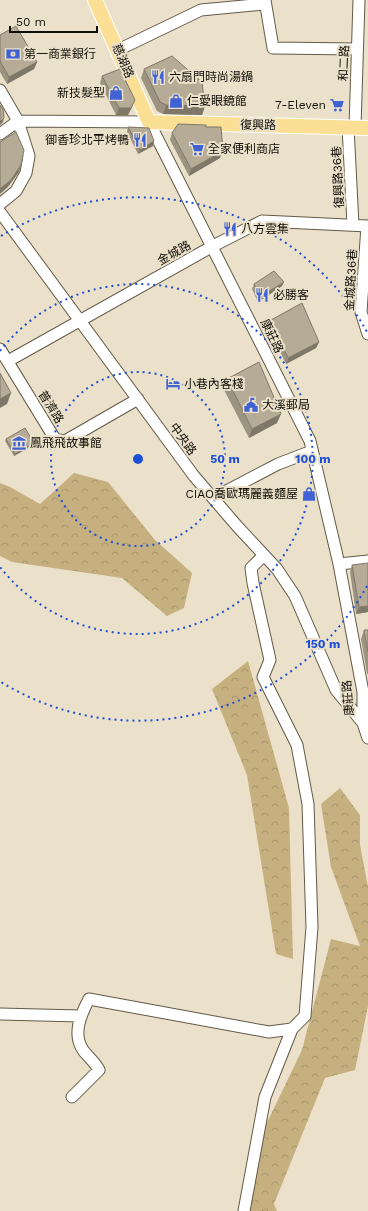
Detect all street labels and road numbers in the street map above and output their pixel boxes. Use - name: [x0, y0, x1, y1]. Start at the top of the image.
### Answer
- street label: 慈湖路: [110, 42, 136, 80]
- street label: 和二路: [336, 45, 352, 81]
- street label: 復興路: [240, 118, 276, 132]
- street label: 復興路36巷: [329, 146, 347, 208]
- street label: 金城路: [155, 238, 193, 268]
- street label: 金城路36巷: [342, 249, 360, 311]
- street label: 康莊路: [258, 317, 286, 355]
- street label: 普濟路: [36, 388, 66, 426]
- street label: 中央路: [167, 420, 199, 458]
- street label: 康莊路: [339, 679, 357, 717]

